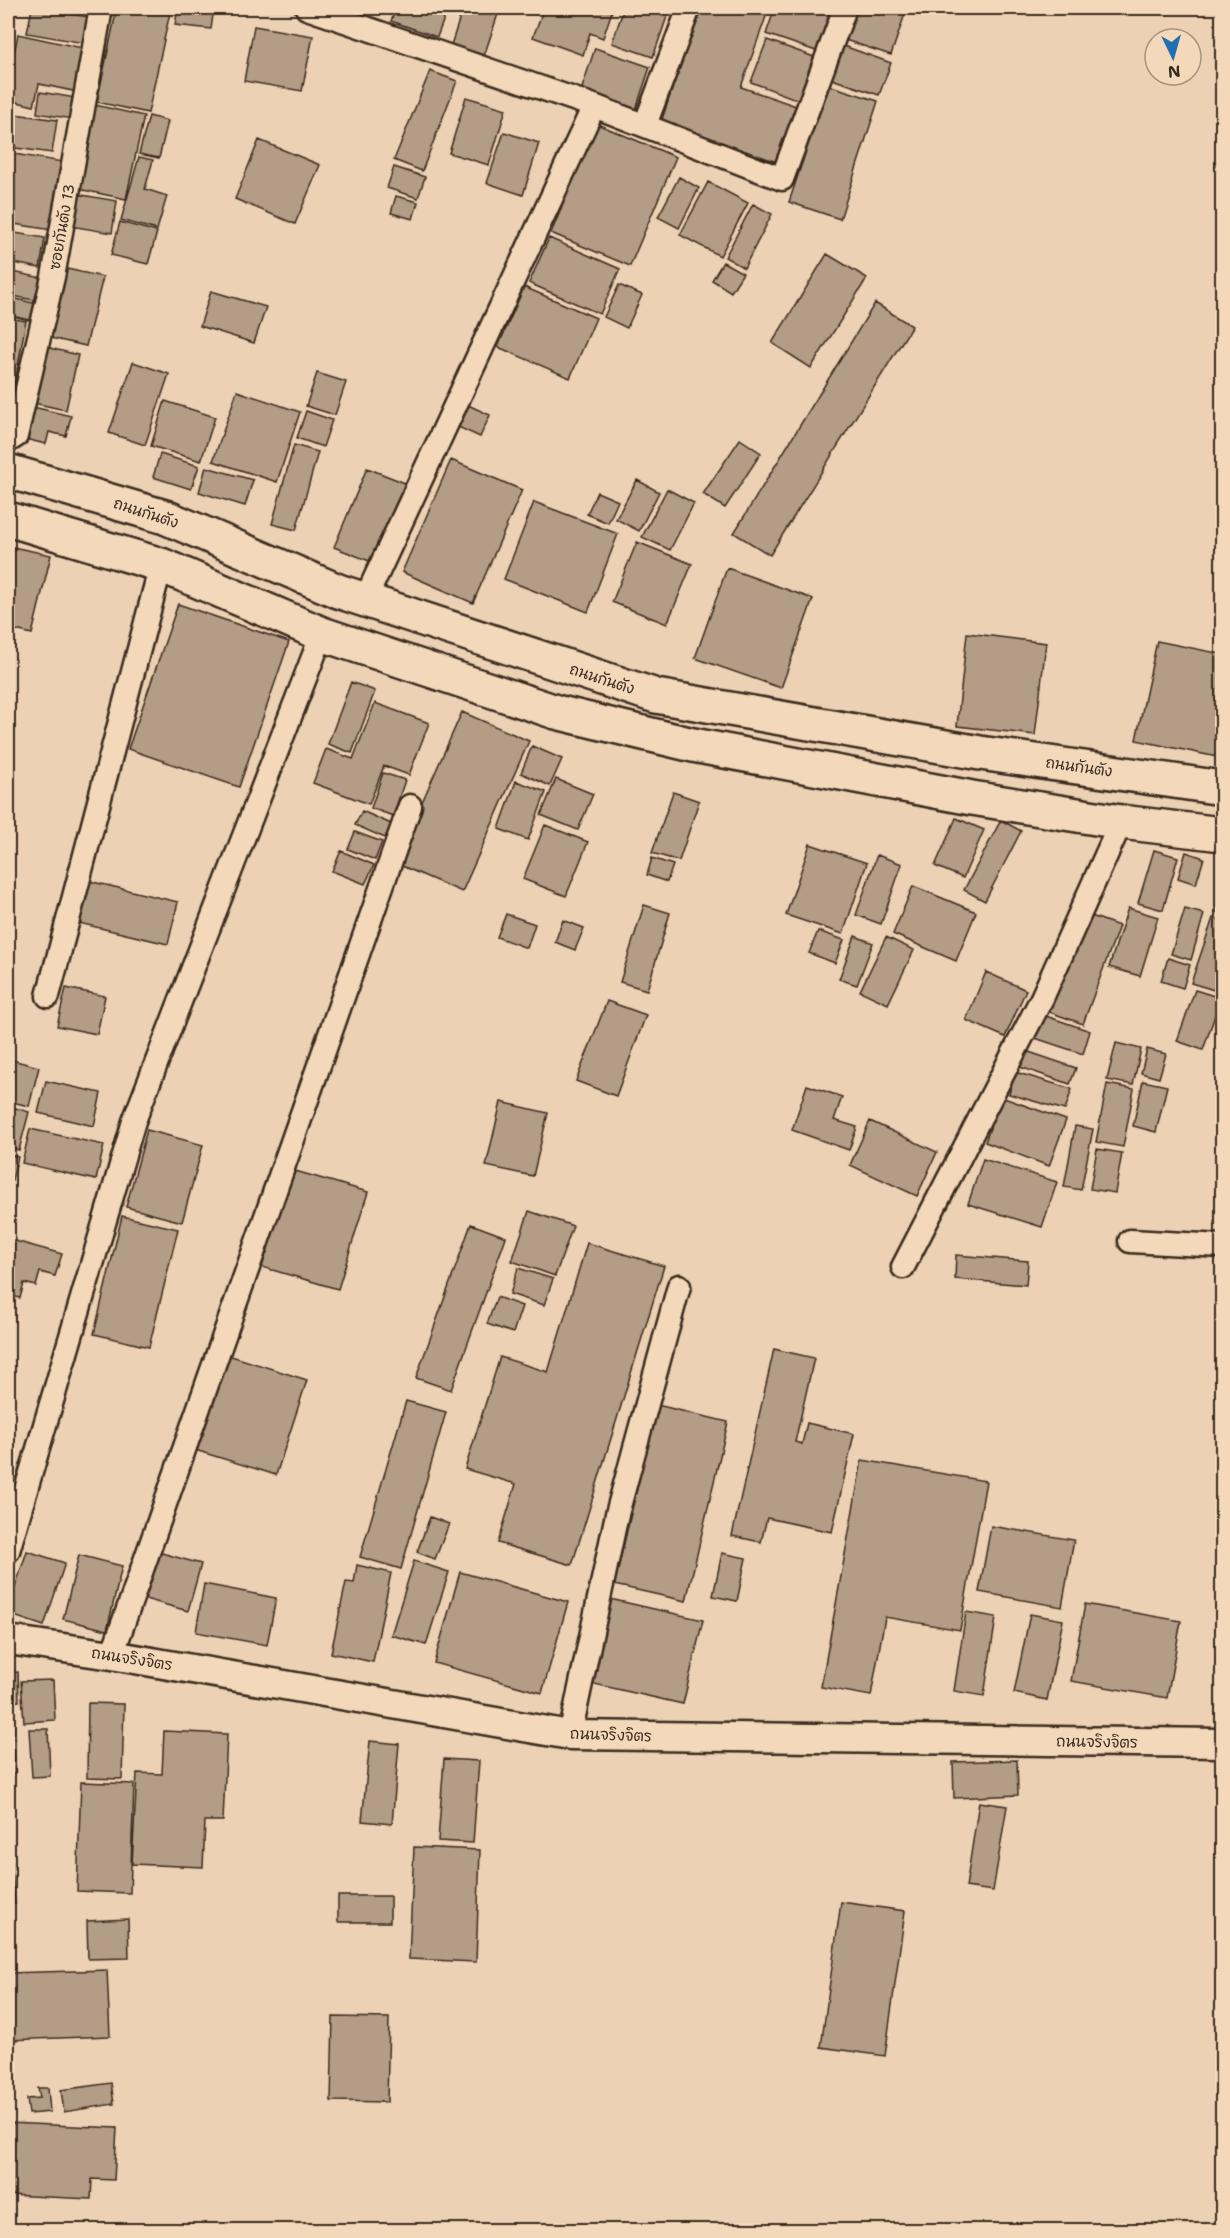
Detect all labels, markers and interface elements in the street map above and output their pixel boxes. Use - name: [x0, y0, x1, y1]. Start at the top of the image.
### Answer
- north arrow: [1143, 27, 1203, 87]
- text: N: [1167, 60, 1181, 82]
- street label: ซอยกันตัง 13: [45, 182, 79, 272]
- street label: ถนนกันตัง: [111, 493, 181, 533]
- street label: ถนนกันตัง: [567, 659, 637, 699]
- street label: ถนนกันตัง: [1044, 752, 1114, 782]
- street label: ถนนจริงจิตร: [90, 1643, 174, 1675]
- street label: ถนนจริงจิตร: [570, 1724, 652, 1746]
- street label: ถนนจริงจิตร: [1056, 1731, 1138, 1753]

